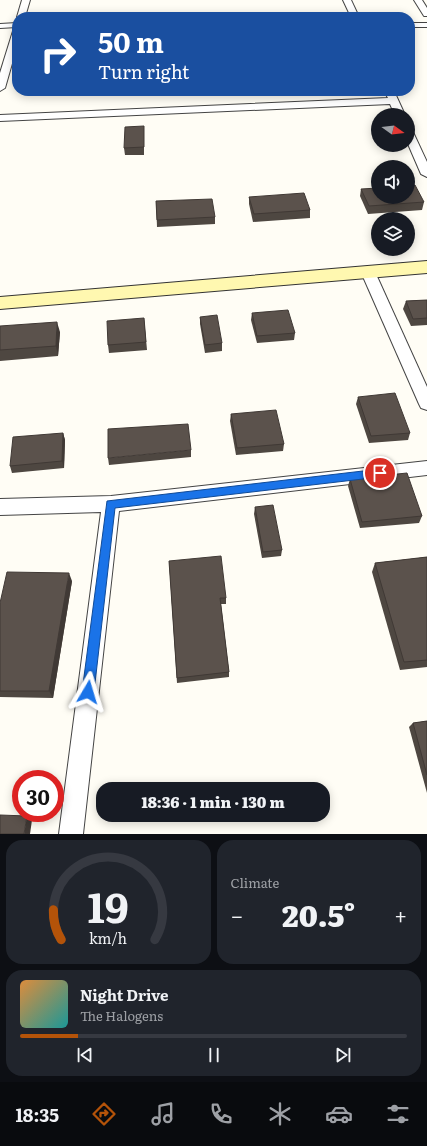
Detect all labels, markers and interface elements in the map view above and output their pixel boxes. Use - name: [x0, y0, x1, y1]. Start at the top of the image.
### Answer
- text: 50 m: [98, 20, 164, 62]
- icon: right: [32, 28, 84, 80]
- text: Turn right: [98, 58, 189, 85]
- north arrow: [371, 108, 415, 152]
- map controls: [371, 108, 415, 256]
- button: sound: [371, 160, 415, 204]
- button: layers: [371, 212, 415, 256]
- pin: [363, 456, 397, 490]
- icon: arrive: [369, 462, 391, 484]
- position arrow: [67, 671, 109, 713]
- speed limit sign: 30: [12, 770, 64, 822]
- text: 18:36 · 1 min · 130 m: [141, 790, 285, 813]
- text: Climate: [231, 873, 279, 892]
- text: 19: [88, 874, 129, 936]
- text: 20.5°: [282, 892, 356, 936]
- text: −: [231, 898, 243, 931]
- text: +: [394, 898, 407, 931]
- text: km/h: [89, 927, 128, 948]
- text: Night Drive: [80, 983, 169, 1006]
- text: The Halogens: [80, 1006, 163, 1025]
- icon: previous: [74, 1044, 96, 1066]
- icon: pause: [203, 1044, 225, 1066]
- icon: next: [332, 1044, 354, 1066]
- icon: directions: [90, 1100, 118, 1128]
- icon: music: [149, 1100, 177, 1128]
- icon: phone: [207, 1100, 235, 1128]
- icon: climate: [266, 1100, 294, 1128]
- icon: car: [325, 1100, 353, 1128]
- icon: filters: [384, 1100, 412, 1128]
- text: 18:35: [15, 1101, 59, 1128]

